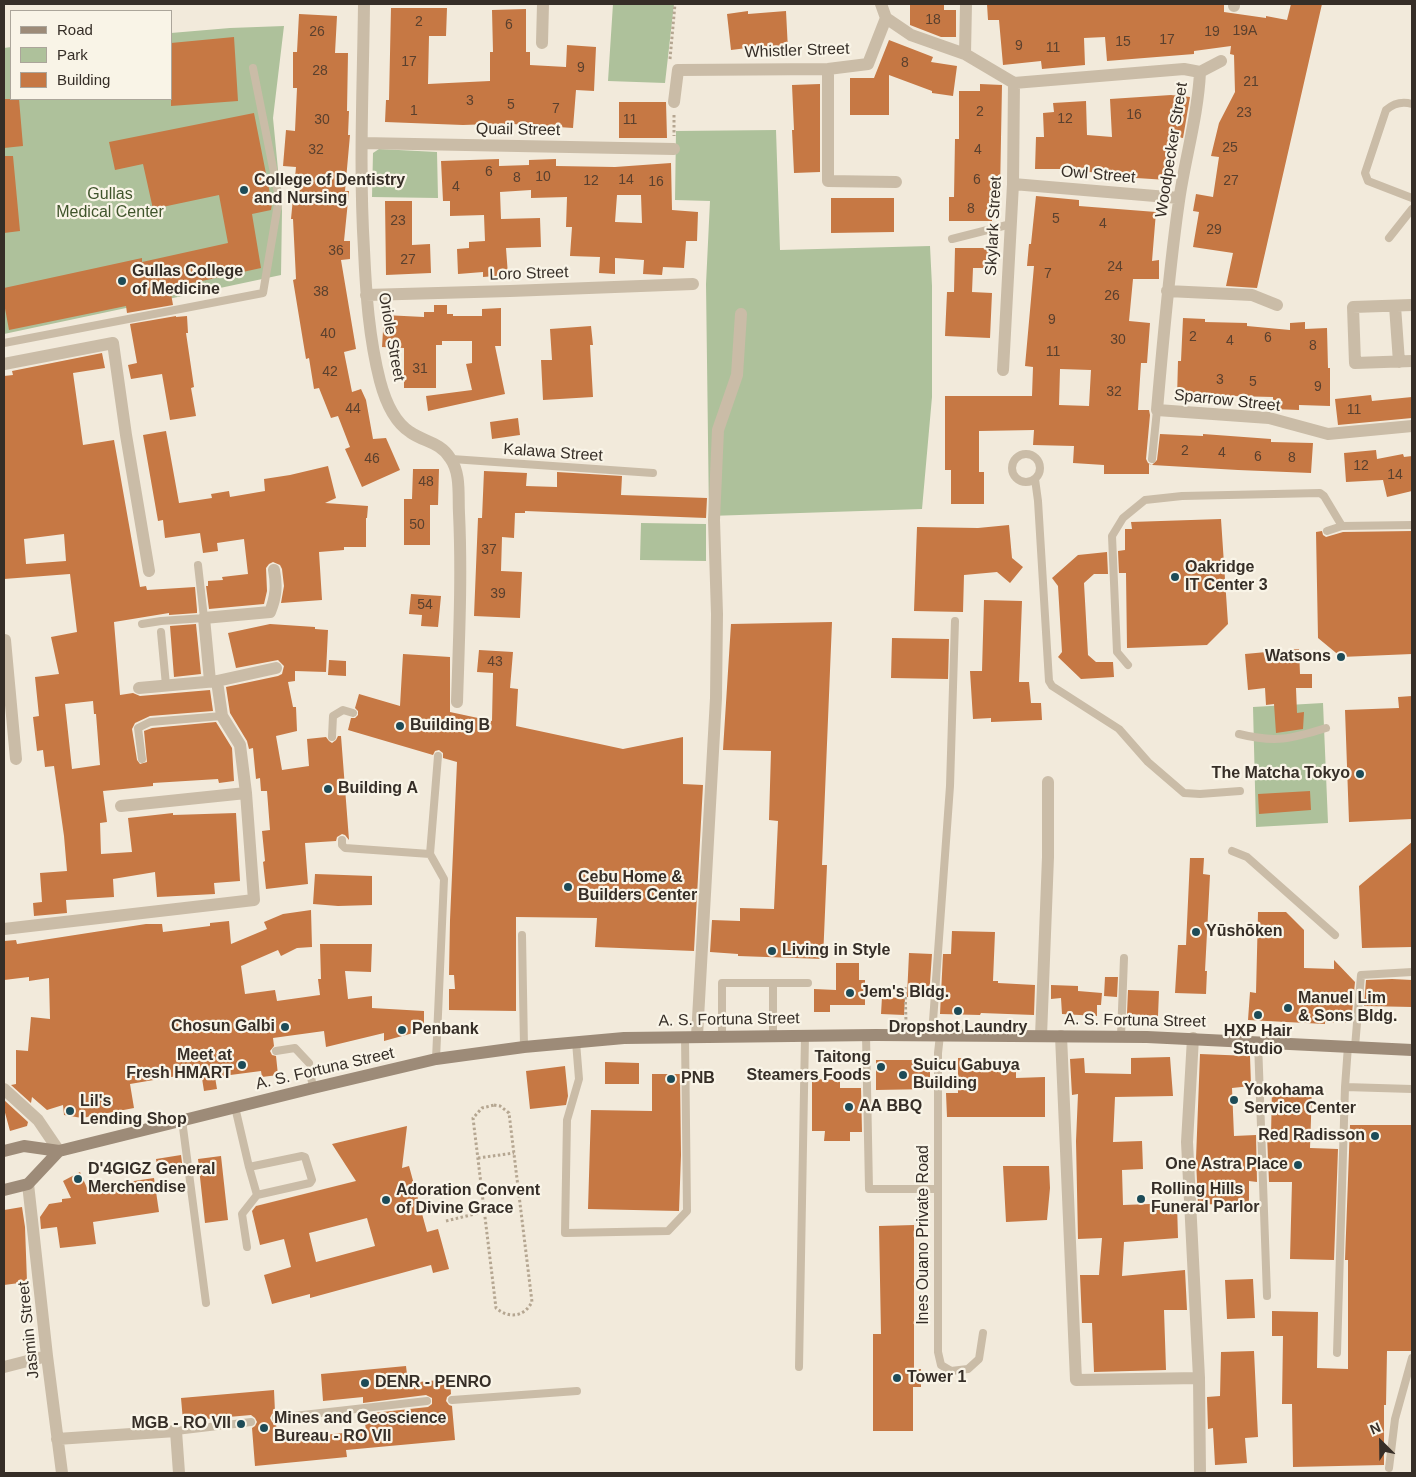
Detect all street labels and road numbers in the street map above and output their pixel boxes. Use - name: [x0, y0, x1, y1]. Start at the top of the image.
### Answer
- street label: Whistler Street: [744, 40, 850, 62]
- street label: Woodpecker Street: [1152, 81, 1192, 219]
- street label: Quail Street: [476, 120, 560, 140]
- street label: Owl Street: [1060, 162, 1136, 188]
- street label: Skylark Street: [982, 176, 1006, 276]
- street label: Loro Street: [489, 263, 569, 285]
- street label: Oriole Street: [374, 291, 408, 383]
- street label: Sparrow Street: [1173, 386, 1281, 416]
- street label: Kalawa Street: [503, 440, 603, 466]
- street label: A. S. Fortuna Street: [658, 1009, 800, 1031]
- street label: A. S. Fortuna Street: [1064, 1010, 1206, 1032]
- street label: A. S. Fortuna Street: [254, 1044, 396, 1094]
- street label: Ines Ouano Private Road: [914, 1145, 934, 1325]
- street label: Jasmin Street: [14, 1280, 44, 1380]

